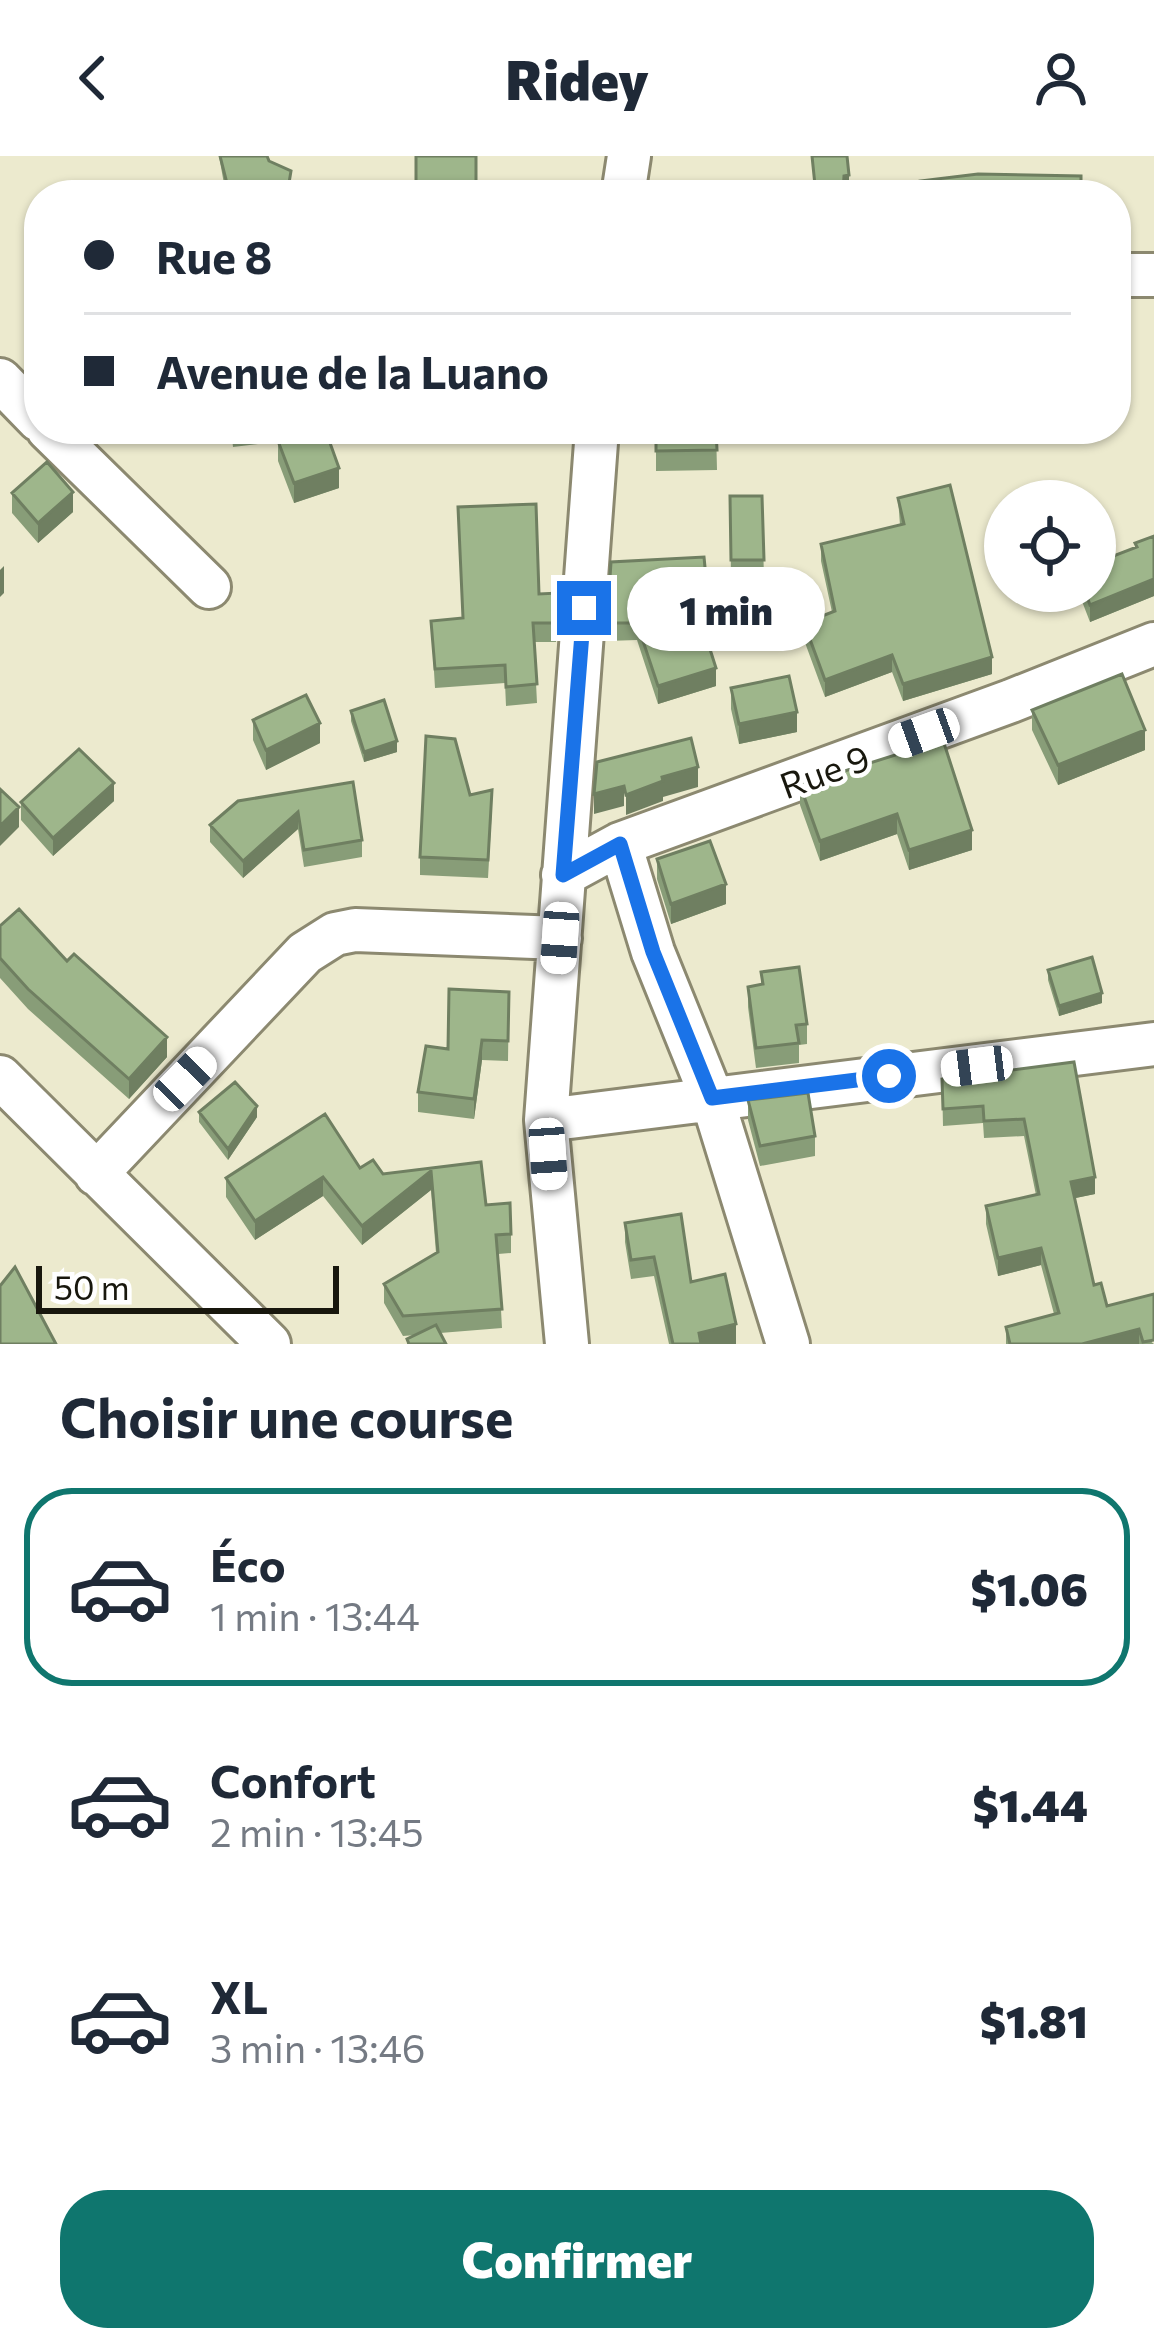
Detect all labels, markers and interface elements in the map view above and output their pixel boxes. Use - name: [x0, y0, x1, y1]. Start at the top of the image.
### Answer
- icon: back: [60, 45, 126, 111]
- text: Ridey: [505, 45, 649, 111]
- icon: person: [1028, 45, 1094, 111]
- text: Rue 8: [156, 228, 272, 283]
- text: Avenue de la Luano: [156, 343, 549, 398]
- map controls: [984, 480, 1116, 612]
- button: locate: [984, 480, 1116, 612]
- callout: 1 min: [626, 566, 824, 650]
- route end: [557, 581, 611, 635]
- text: 1 min: [679, 585, 773, 633]
- car: [884, 704, 964, 762]
- street label: Rue 9: [773, 734, 875, 806]
- car: [540, 901, 580, 975]
- car: [147, 1041, 223, 1117]
- car: [939, 1044, 1015, 1088]
- route start: [862, 1049, 916, 1103]
- car: [528, 1117, 568, 1191]
- scale bar: [36, 1260, 339, 1313]
- text: 50 m: [54, 1266, 130, 1307]
- text: Choisir une course: [60, 1383, 513, 1449]
- icon: car: [66, 1533, 174, 1641]
- text: Éco: [210, 1536, 286, 1591]
- text: $1.06: [971, 1560, 1088, 1615]
- text: 1 min · 13:44: [210, 1591, 420, 1639]
- icon: car: [66, 1749, 174, 1857]
- text: Confort: [210, 1752, 376, 1807]
- text: $1.44: [972, 1776, 1088, 1831]
- text: 2 min · 13:45: [210, 1807, 424, 1855]
- icon: car: [66, 1965, 174, 2073]
- text: XL: [210, 1968, 268, 2023]
- text: $1.81: [980, 1992, 1088, 2047]
- text: 3 min · 13:46: [210, 2023, 425, 2071]
- button: Confirmer: [60, 2190, 1094, 2328]

